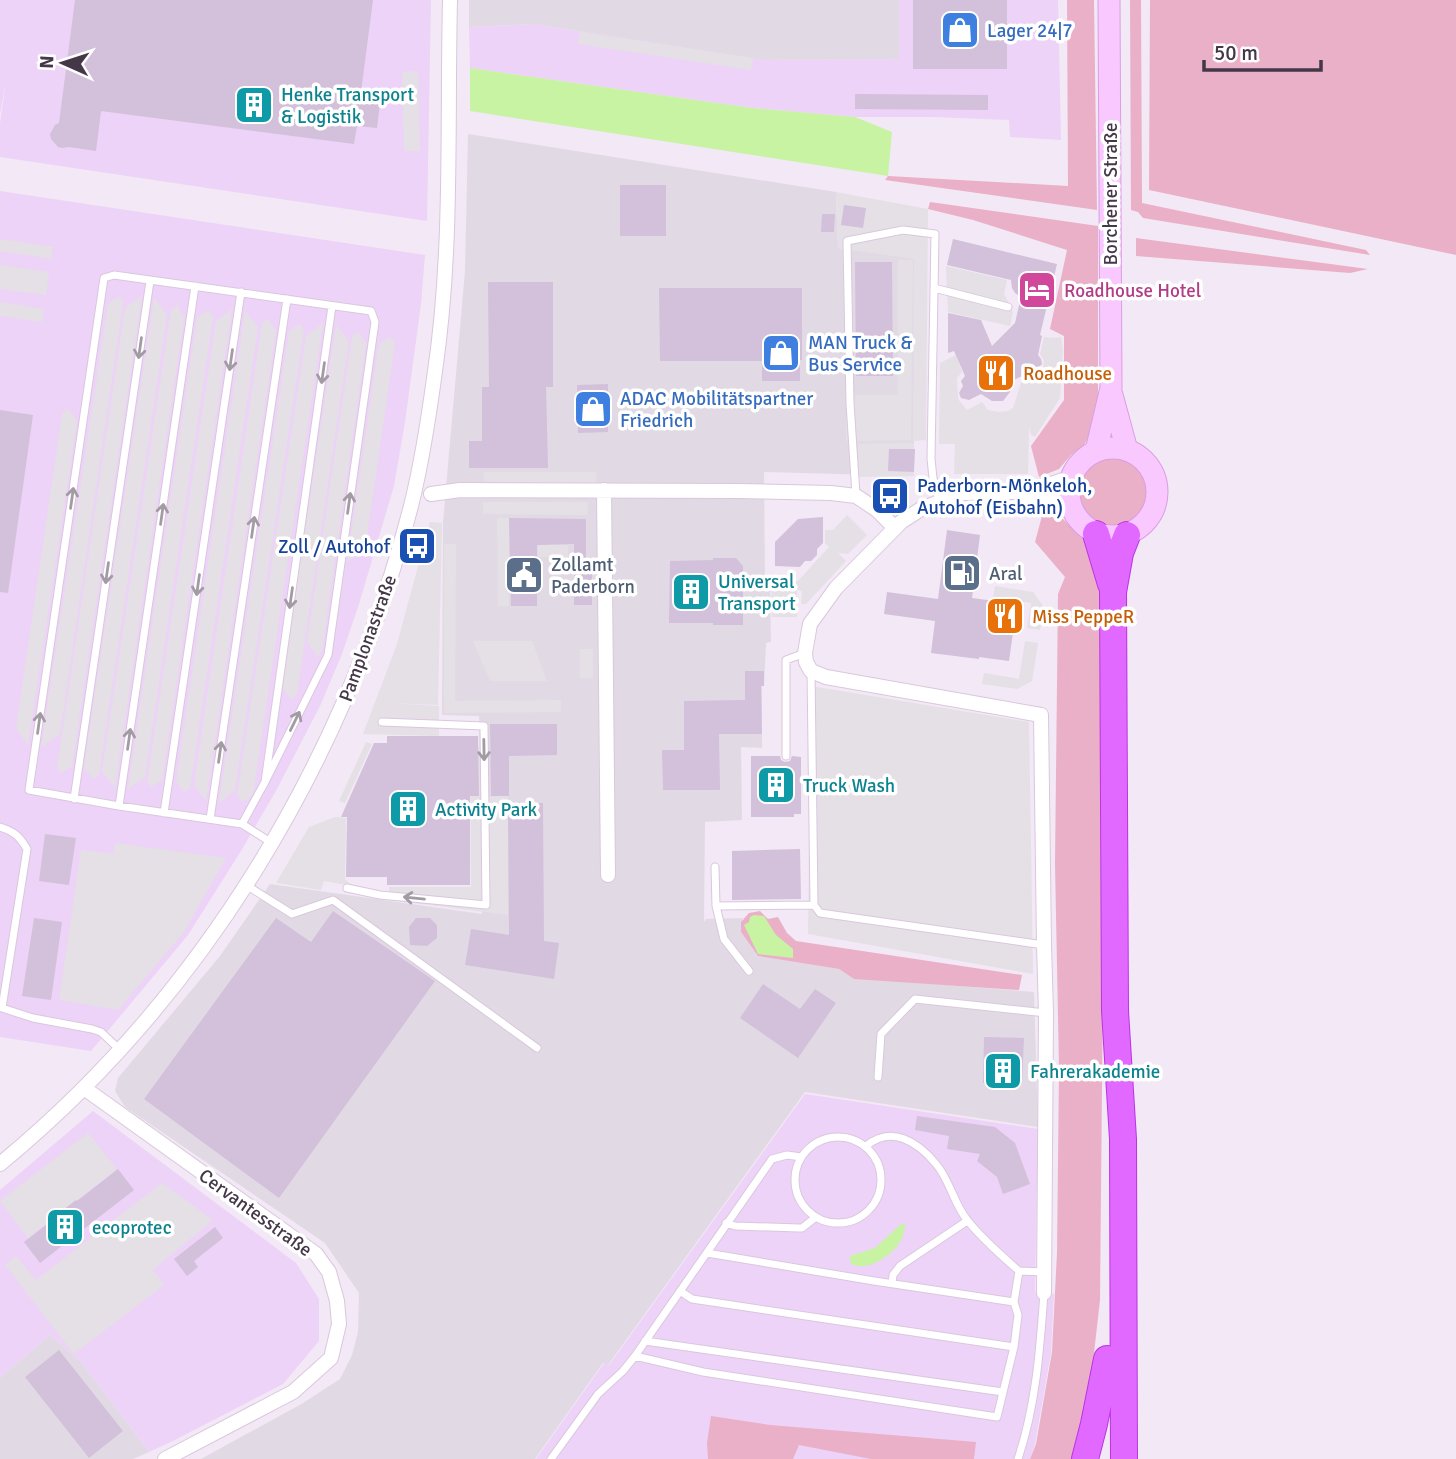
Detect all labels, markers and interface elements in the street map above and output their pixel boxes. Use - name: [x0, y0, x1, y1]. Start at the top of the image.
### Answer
- shop icon: Lager 24|7: [939, 9, 981, 51]
- place label: Lager 24|7: [987, 19, 1073, 43]
- north arrow: [28, 28, 98, 98]
- scale bar: [1204, 28, 1321, 72]
- text: 50 m: [1214, 40, 1258, 66]
- text: N: [35, 55, 59, 69]
- place label: Henke Transport & Logistik: [281, 83, 414, 129]
- building icon: Henke Transport & Logistik: [233, 84, 275, 126]
- street label: Borchener Straße: [1099, 123, 1123, 265]
- hotel icon: Roadhouse Hotel: [1016, 269, 1058, 311]
- place label: Roadhouse Hotel: [1064, 279, 1201, 303]
- place label: MAN Truck & Bus Service: [808, 331, 912, 377]
- shop icon: MAN Truck & Bus Service: [760, 332, 802, 374]
- one-way arrow: [134, 336, 147, 359]
- one-way arrow: [224, 348, 237, 371]
- restaurant icon: Roadhouse: [975, 352, 1017, 394]
- one-way arrow: [316, 361, 329, 384]
- place label: Roadhouse: [1023, 362, 1112, 386]
- place label: ADAC Mobilitätspartner Friedrich: [620, 387, 813, 433]
- shop icon: ADAC Mobilitätspartner Friedrich: [572, 388, 614, 430]
- place label: Paderborn-Mönkeloh, Autohof (Eisbahn): [917, 474, 1092, 520]
- bus stop icon: Paderborn-Mönkeloh, Autohof (Eisbahn): [869, 475, 911, 517]
- one-way arrow: [66, 487, 79, 509]
- one-way arrow: [343, 492, 356, 515]
- one-way arrow: [155, 503, 168, 526]
- one-way arrow: [247, 516, 260, 538]
- bus stop icon: Zoll / Autohof: [396, 525, 438, 567]
- place label: Zoll / Autohof: [278, 535, 392, 559]
- fuel station icon: Aral: [941, 552, 983, 594]
- place label: Zollamt Paderborn: [551, 553, 635, 599]
- public building icon: Zollamt Paderborn: [503, 554, 545, 596]
- one-way arrow: [101, 561, 114, 584]
- place label: Aral: [989, 562, 1023, 586]
- place label: Universal Transport: [718, 570, 796, 616]
- building icon: Universal Transport: [670, 571, 712, 613]
- street label: Pamplonastraße: [334, 572, 402, 705]
- one-way arrow: [191, 573, 204, 596]
- one-way arrow: [285, 587, 298, 609]
- restaurant icon: Miss PeppeR: [984, 595, 1026, 637]
- place label: Miss PeppeR: [1032, 605, 1134, 629]
- one-way arrow: [289, 711, 303, 732]
- one-way arrow: [33, 712, 46, 734]
- one-way arrow: [122, 728, 135, 751]
- one-way arrow: [477, 739, 491, 762]
- one-way arrow: [214, 741, 227, 764]
- building icon: Truck Wash: [755, 764, 797, 806]
- place label: Truck Wash: [803, 774, 895, 798]
- building icon: Activity Park: [387, 788, 429, 830]
- place label: Activity Park: [435, 798, 537, 822]
- one-way arrow: [403, 891, 426, 904]
- building icon: Fahrerakademie: [982, 1050, 1024, 1092]
- place label: Fahrerakademie: [1030, 1060, 1160, 1084]
- street label: Cervantesstraße: [194, 1164, 317, 1262]
- building icon: ecoprotec: [44, 1206, 86, 1248]
- place label: ecoprotec: [92, 1216, 172, 1240]

